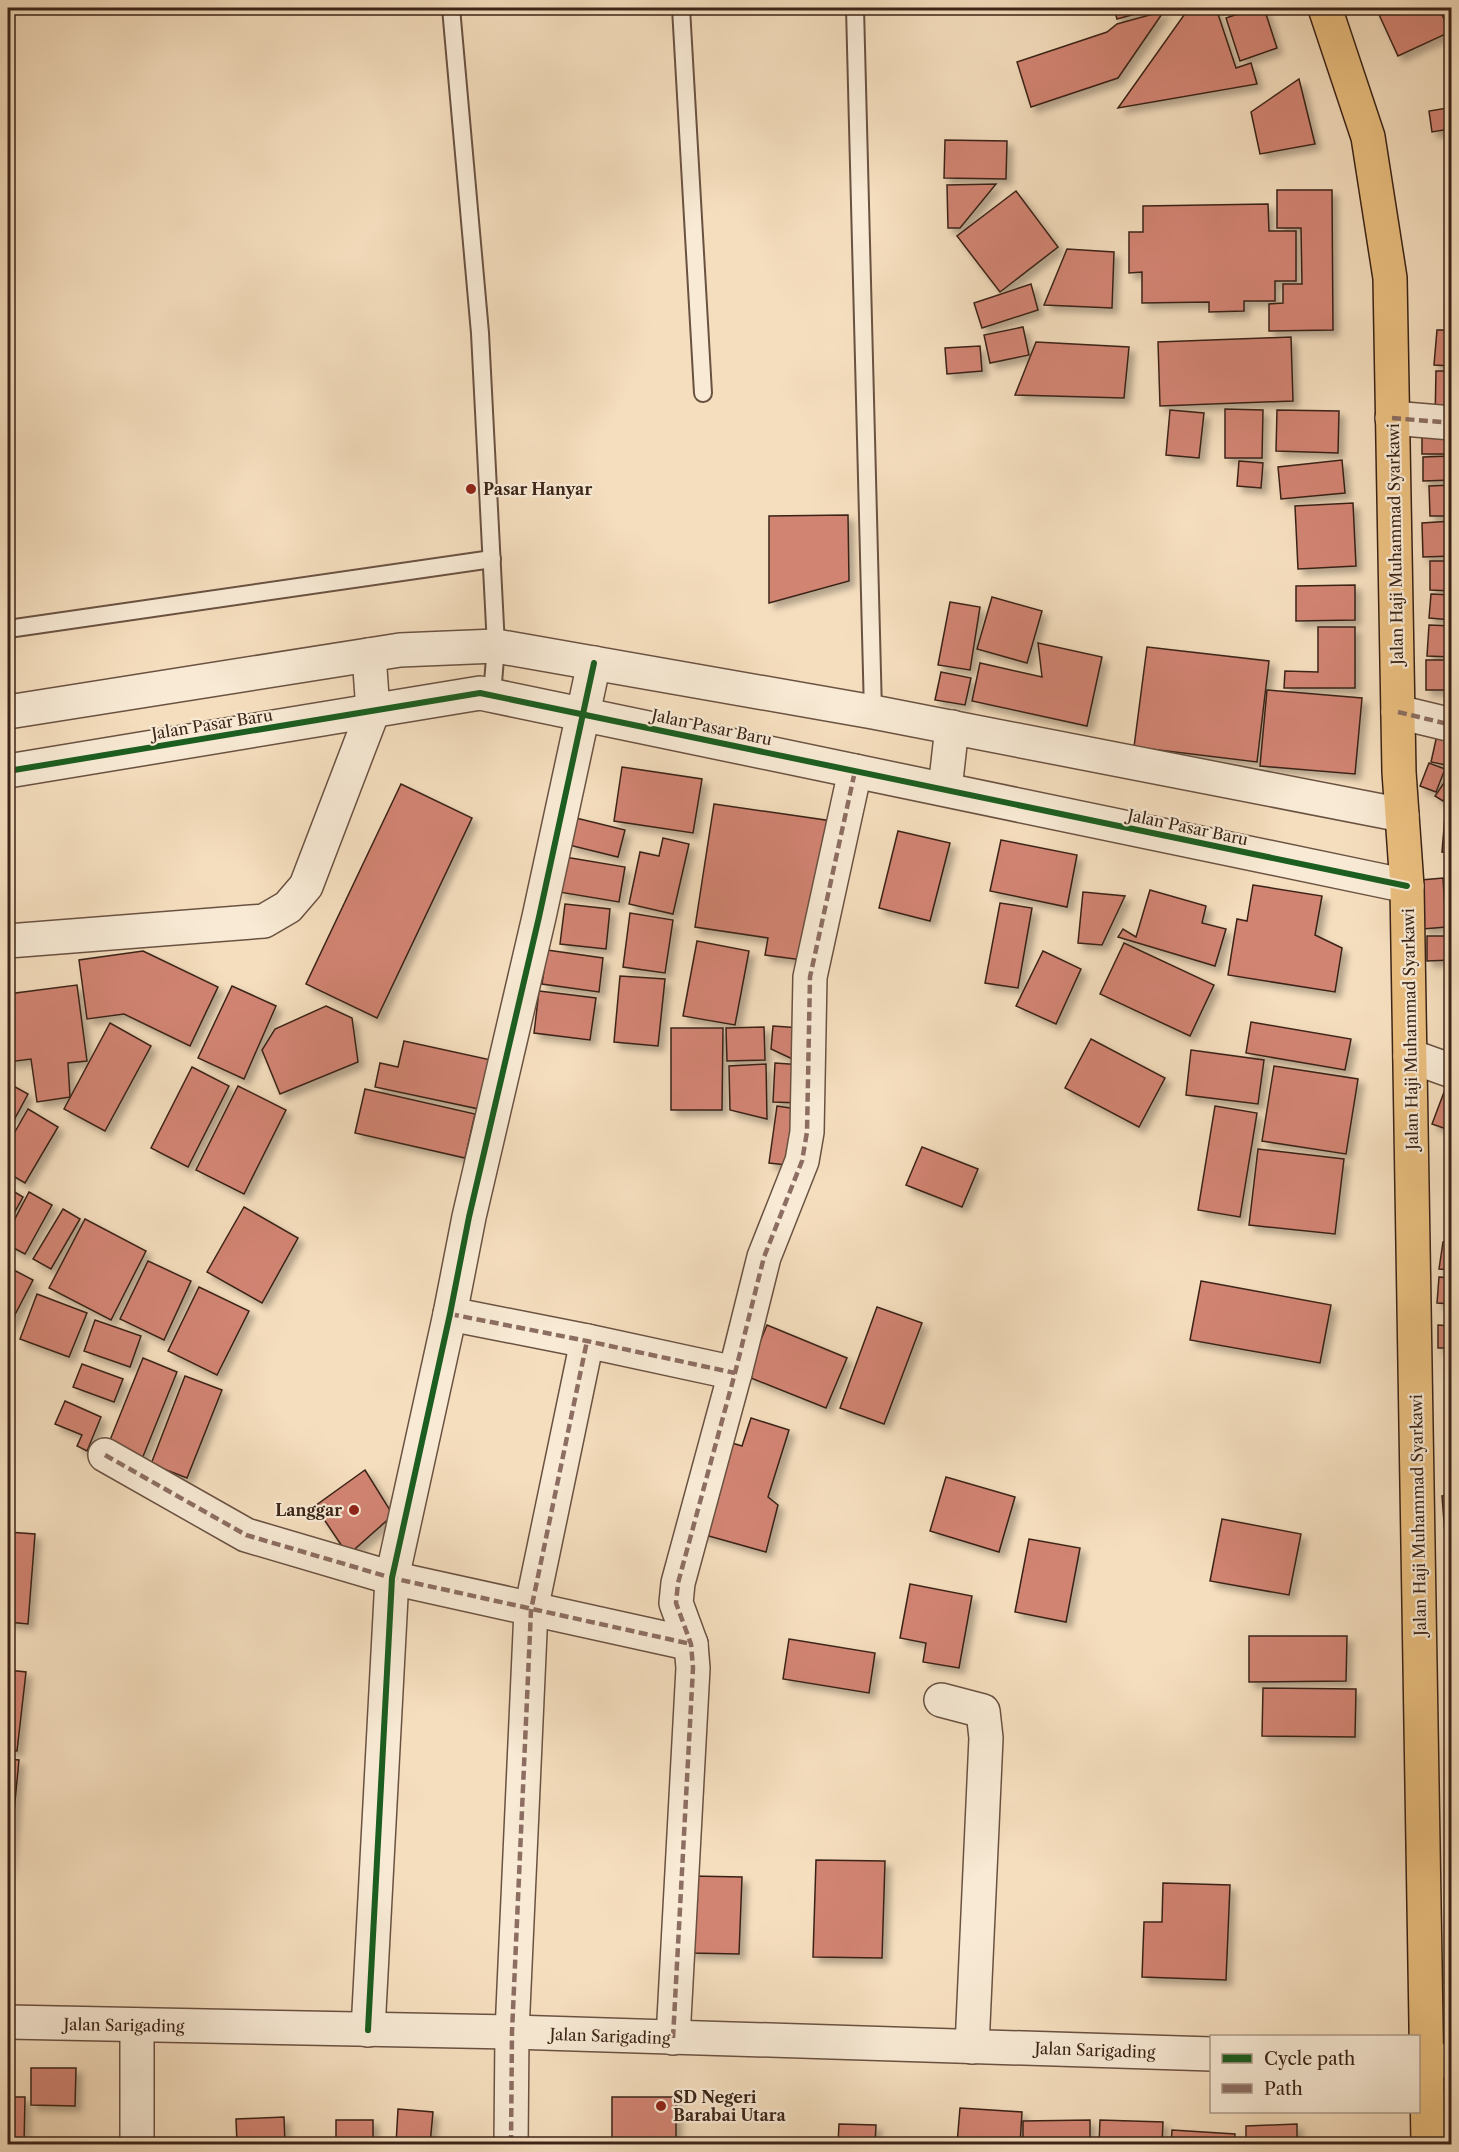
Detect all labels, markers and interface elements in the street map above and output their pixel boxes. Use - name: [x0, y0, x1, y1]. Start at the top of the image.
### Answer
- street label: Jalan Haji Muhammad Syarkawi: [1383, 423, 1407, 668]
- place label: Pasar Hanyar: [483, 479, 592, 499]
- marker: Pasar Hanyar: [464, 482, 478, 496]
- street label: Jalan Pasar Baru: [647, 704, 774, 750]
- street label: Jalan Pasar Baru: [147, 705, 274, 744]
- street label: Jalan Pasar Baru: [1123, 804, 1250, 850]
- street label: Jalan Haji Muhammad Syarkawi: [1398, 908, 1422, 1153]
- street label: Jalan Haji Muhammad Syarkawi: [1406, 1394, 1430, 1639]
- place label: Langgar: [275, 1500, 342, 1520]
- marker: Langgar: [347, 1503, 361, 1517]
- street label: Jalan Sarigading: [60, 2014, 185, 2036]
- street label: Jalan Sarigading: [546, 2024, 671, 2048]
- legend: [1210, 2035, 1420, 2113]
- street label: Jalan Sarigading: [1031, 2038, 1156, 2062]
- text: Cycle path: [1264, 2048, 1355, 2070]
- text: Path: [1264, 2078, 1303, 2100]
- place label: SD Negeri Barabai Utara: [673, 2087, 786, 2125]
- marker: SD Negeri Barabai Utara: [654, 2099, 668, 2113]

